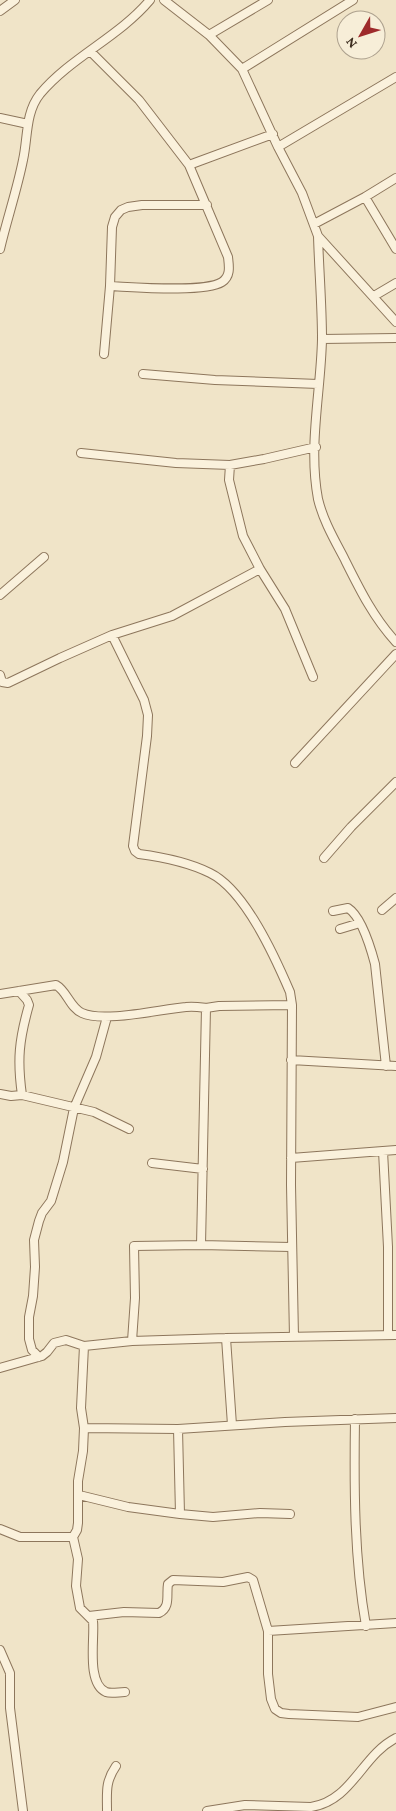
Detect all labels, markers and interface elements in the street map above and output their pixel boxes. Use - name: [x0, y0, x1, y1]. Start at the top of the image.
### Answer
- north arrow: [336, 10, 386, 60]
- text: N: [341, 34, 360, 52]

